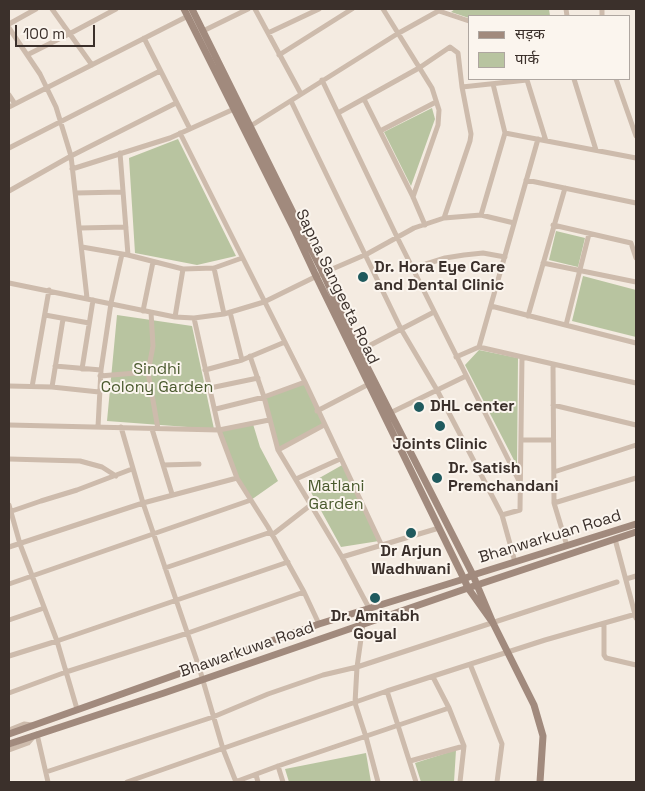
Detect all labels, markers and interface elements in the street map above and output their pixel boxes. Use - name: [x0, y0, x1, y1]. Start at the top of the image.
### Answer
- scale bar: [18, 15, 98, 47]
- legend: [468, 15, 630, 80]
- text: 100 m: [23, 24, 65, 43]
- text: सड़क: [515, 24, 545, 43]
- text: पार्क: [515, 49, 539, 68]
- street label: Sapna Sangeeta Road: [291, 206, 383, 368]
- place label: Dr. Hora Eye Care and Dental Clinic: [374, 258, 505, 296]
- marker: Dr. Hora Eye Care and Dental Clinic: [356, 270, 370, 284]
- park label: Sindhi Colony Garden: [101, 360, 213, 398]
- place label: DHL center: [430, 397, 515, 417]
- marker: DHL center: [412, 400, 426, 414]
- marker: Joints Clinic: [433, 419, 447, 433]
- place label: Joints Clinic: [393, 435, 487, 455]
- place label: Dr. Satish Premchandani: [448, 459, 559, 497]
- marker: Dr. Satish Premchandani: [430, 471, 444, 485]
- park label: Matlani Garden: [308, 477, 364, 515]
- street label: Bhanwarkuan Road: [476, 506, 624, 568]
- marker: Dr Arjun Wadhwani: [404, 526, 418, 540]
- place label: Dr Arjun Wadhwani: [371, 542, 451, 580]
- marker: Dr. Amitabh Goyal: [368, 591, 382, 605]
- place label: Dr. Amitabh Goyal: [330, 607, 420, 645]
- street label: Bhawarkuwa Road: [177, 618, 317, 682]

